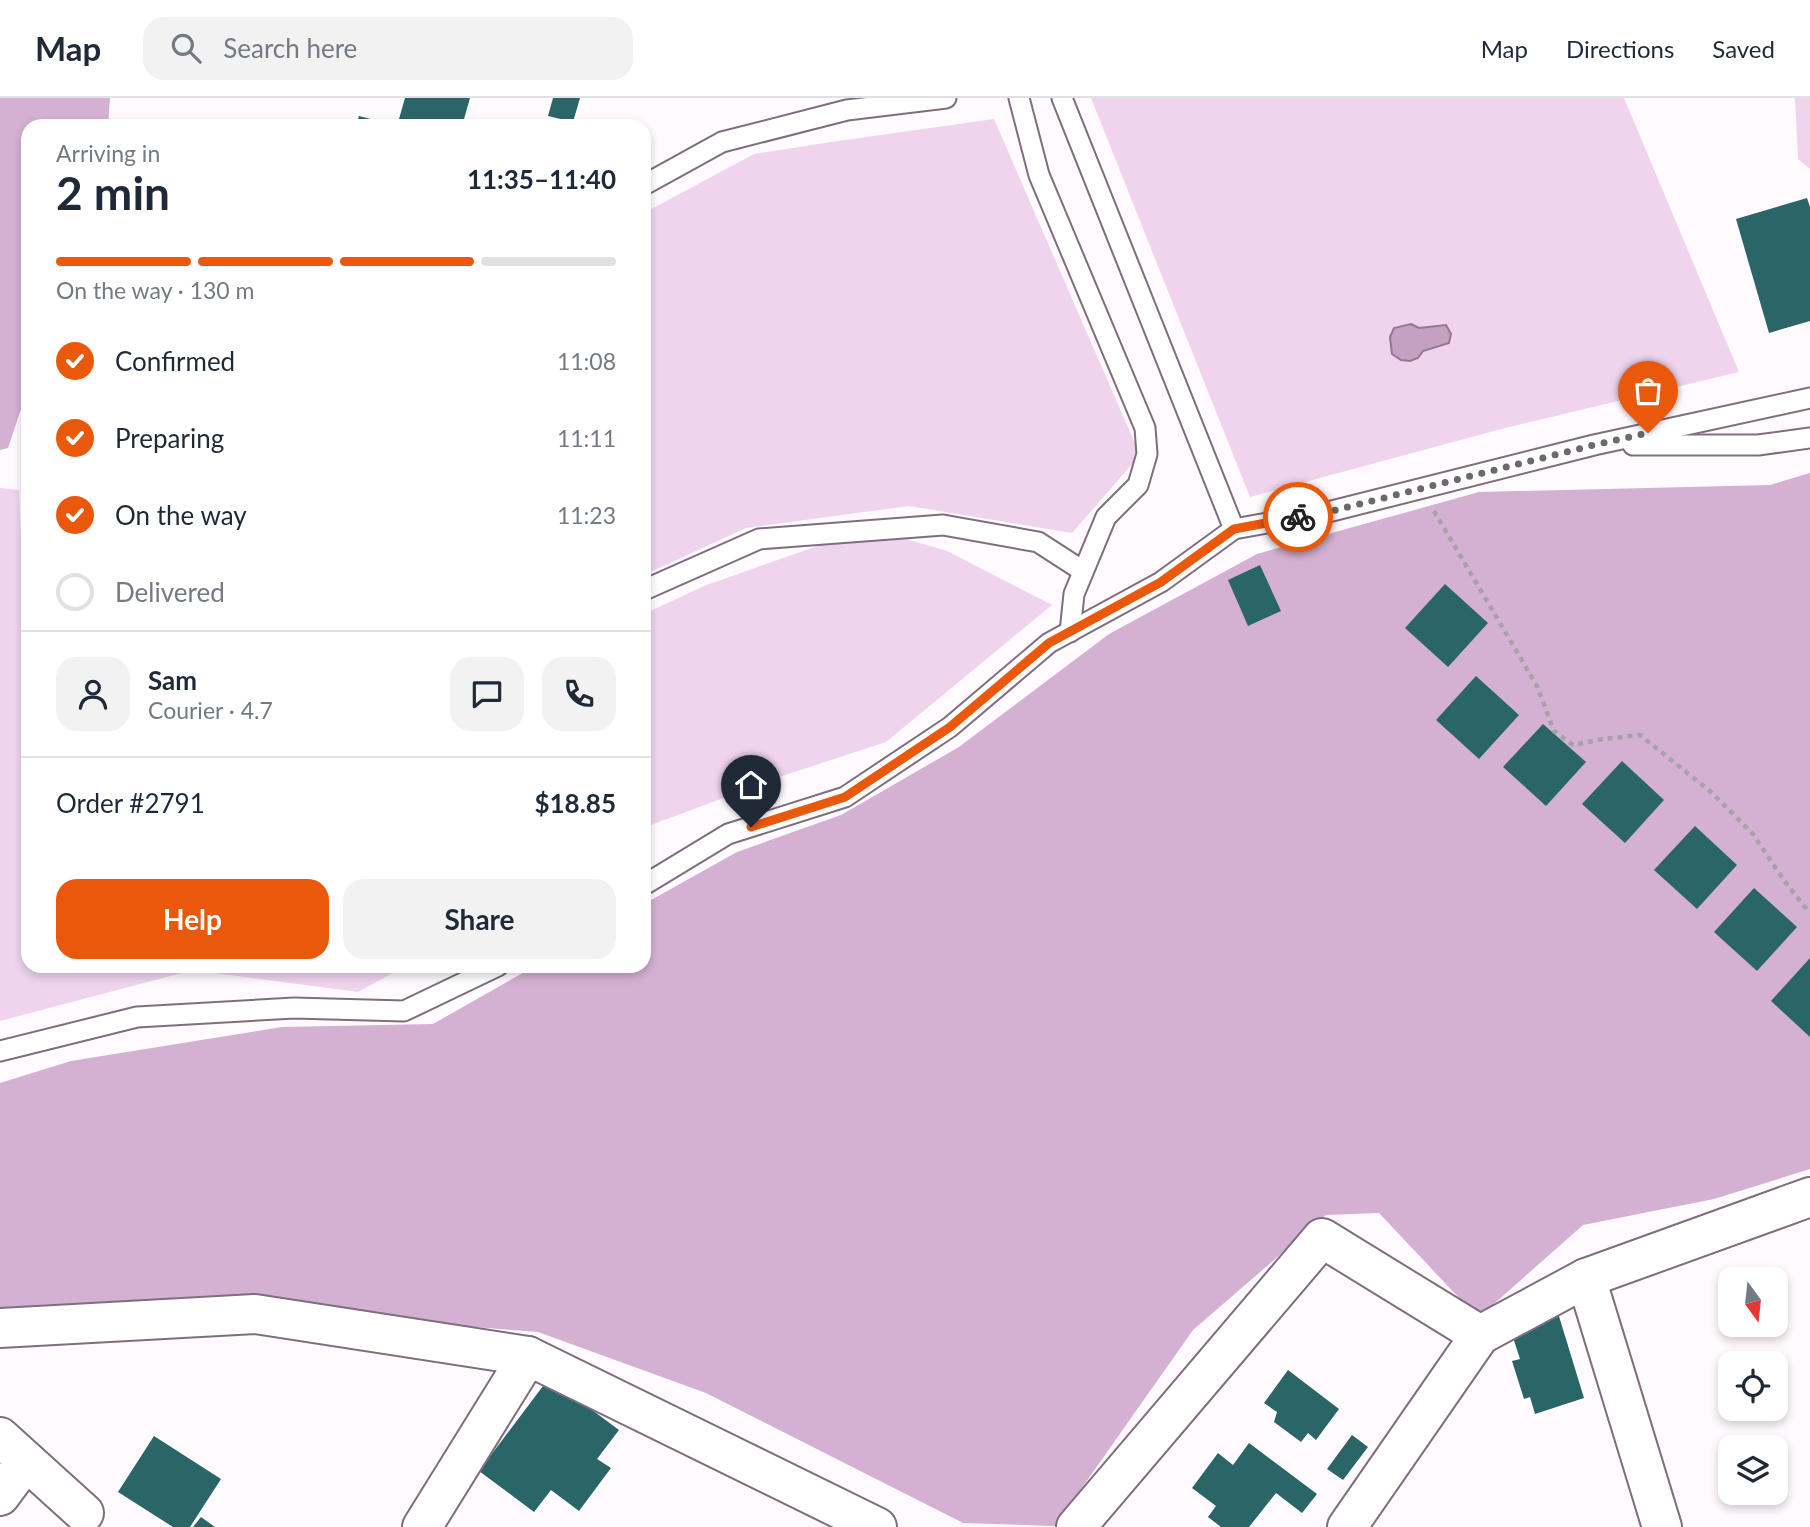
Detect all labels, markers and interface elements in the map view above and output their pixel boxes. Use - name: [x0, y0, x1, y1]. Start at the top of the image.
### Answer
- search box: [143, 17, 633, 80]
- text: Map: [35, 28, 101, 68]
- icon: search: [167, 29, 205, 67]
- text: Search here: [223, 32, 357, 64]
- text: Map: [1481, 34, 1528, 63]
- text: Directions: [1566, 34, 1674, 63]
- text: Saved: [1712, 34, 1775, 63]
- text: Arriving in: [56, 139, 160, 167]
- text: 11:35–11:40: [467, 163, 616, 195]
- text: 2 min: [56, 165, 170, 220]
- text: On the way · 130 m: [56, 276, 255, 304]
- icon: check: [56, 342, 94, 380]
- text: Confirmed: [115, 345, 235, 377]
- text: 11:08: [557, 347, 616, 375]
- pin: [1618, 361, 1678, 433]
- icon: bag: [1629, 372, 1667, 410]
- icon: check: [56, 419, 94, 457]
- text: Preparing: [115, 422, 224, 454]
- text: 11:11: [557, 424, 616, 452]
- courier: [1263, 482, 1333, 552]
- icon: check: [56, 496, 94, 534]
- icon: bike: [1279, 498, 1317, 536]
- text: On the way: [115, 499, 247, 531]
- text: 11:23: [557, 501, 616, 529]
- text: Delivered: [115, 576, 225, 608]
- button: person: [56, 657, 130, 731]
- button: chat: [450, 657, 524, 731]
- button: phone: [542, 657, 616, 731]
- text: Sam: [148, 664, 197, 696]
- text: Courier · 4.7: [148, 696, 273, 724]
- pin: [721, 755, 781, 827]
- icon: home: [732, 766, 770, 804]
- text: Order #2791: [56, 787, 205, 819]
- text: $18.85: [534, 787, 616, 819]
- button: Help: [56, 879, 329, 959]
- button: Share: [343, 879, 616, 959]
- north arrow: [1718, 1267, 1788, 1337]
- map controls: [1718, 1267, 1788, 1505]
- button: locate: [1718, 1351, 1788, 1421]
- button: layers: [1718, 1435, 1788, 1505]

